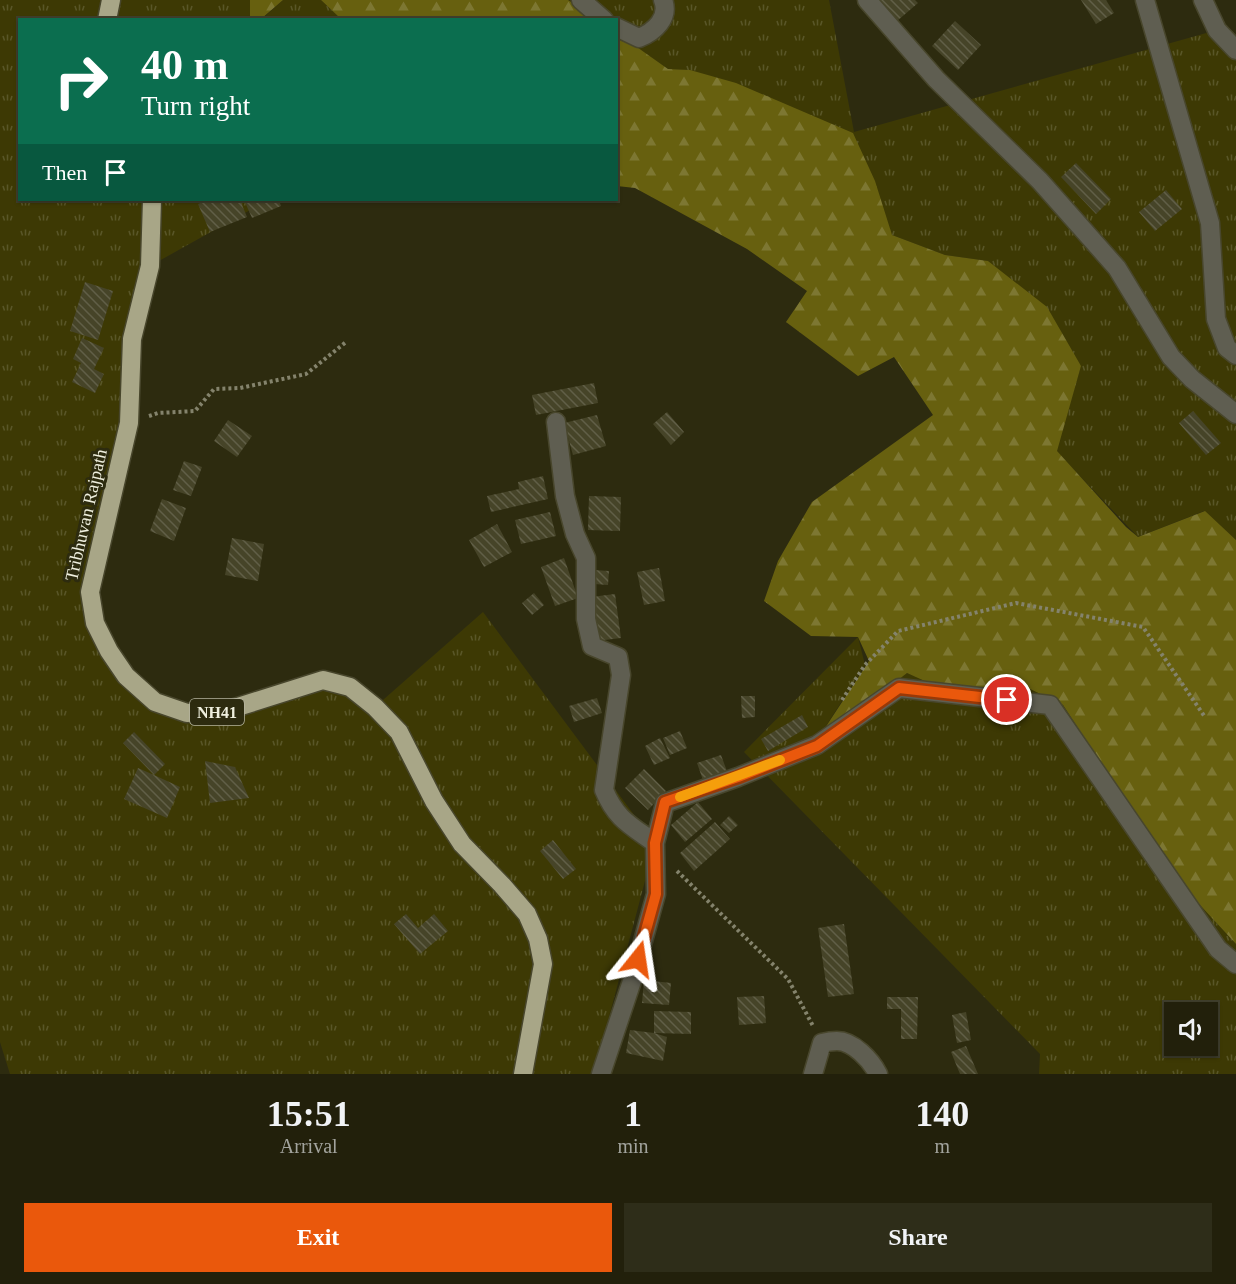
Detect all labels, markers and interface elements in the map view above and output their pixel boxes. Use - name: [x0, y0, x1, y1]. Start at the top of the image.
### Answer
- icon: right: [42, 42, 120, 120]
- text: 40 m: [141, 42, 229, 88]
- text: Turn right: [141, 91, 250, 121]
- icon: arrive: [99, 156, 132, 189]
- text: Then: [42, 160, 87, 185]
- street label: Tribhuvan Rajpath: [61, 447, 111, 583]
- pin: [981, 674, 1032, 725]
- icon: arrive: [990, 683, 1023, 716]
- road number: NH41: [190, 699, 244, 725]
- position arrow: [606, 927, 670, 991]
- map controls: [1164, 1002, 1218, 1056]
- button: sound: [1164, 1002, 1218, 1056]
- text: 15:51: [267, 1094, 351, 1134]
- text: 1: [624, 1094, 642, 1134]
- text: 140: [915, 1094, 969, 1134]
- text: Arrival: [280, 1135, 338, 1157]
- text: min: [617, 1135, 649, 1157]
- text: m: [935, 1135, 950, 1157]
- button: Exit: [24, 1203, 612, 1272]
- button: Share: [624, 1203, 1212, 1272]

